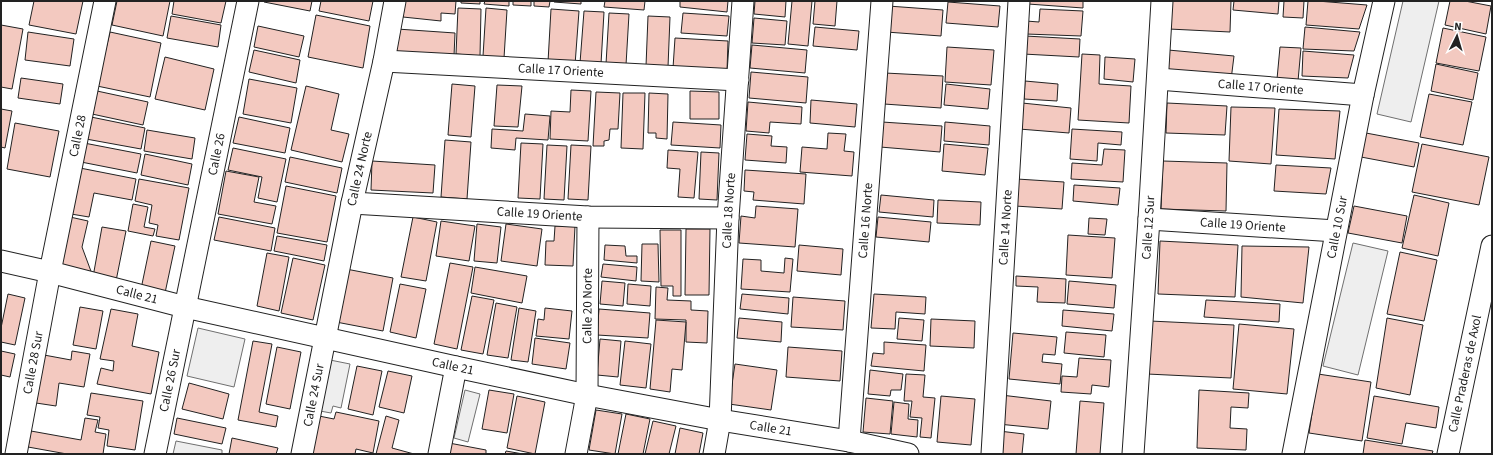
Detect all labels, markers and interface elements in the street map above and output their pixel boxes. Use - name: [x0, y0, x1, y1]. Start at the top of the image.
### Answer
- north arrow: [1437, 16, 1477, 56]
- text: N: [1454, 19, 1462, 34]
- street label: Calle 17 Oriente: [517, 59, 604, 82]
- street label: Calle 17 Oriente: [1217, 75, 1304, 99]
- street label: Calle 28: [65, 113, 91, 159]
- street label: Calle 24 Norte: [343, 130, 377, 208]
- street label: Calle 26: [203, 132, 230, 177]
- street label: Calle 18 Norte: [718, 172, 740, 249]
- street label: Calle 16 Norte: [854, 182, 877, 259]
- street label: Calle 14 Norte: [994, 189, 1017, 266]
- street label: Calle 10 Sur: [1322, 194, 1352, 260]
- street label: Calle 12 Sur: [1137, 195, 1159, 260]
- street label: Calle 19 Oriente: [496, 203, 583, 226]
- street label: Calle 19 Oriente: [1199, 213, 1286, 237]
- street label: Calle 20 Norte: [578, 268, 597, 344]
- street label: Calle 21: [114, 280, 160, 309]
- street label: Calle Praderas de Axol: [1444, 313, 1486, 434]
- street label: Calle 28 Sur: [18, 329, 48, 396]
- street label: Calle 26 Sur: [155, 347, 185, 414]
- street label: Calle 21: [430, 353, 476, 380]
- street label: Calle 24 Sur: [299, 362, 329, 428]
- street label: Calle 21: [748, 416, 793, 441]

